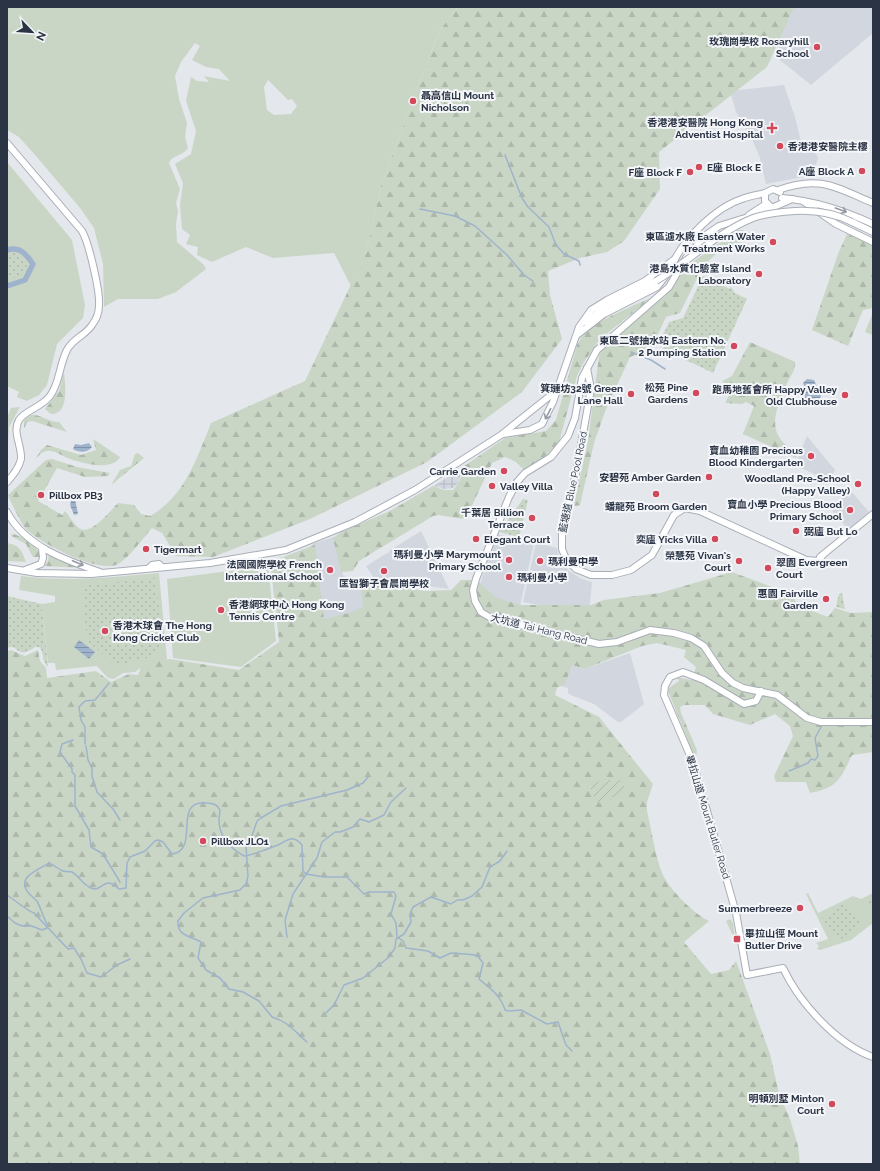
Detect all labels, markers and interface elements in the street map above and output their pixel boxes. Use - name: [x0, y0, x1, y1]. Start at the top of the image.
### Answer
- north arrow: [12, 12, 52, 52]
- text: N: [33, 29, 48, 43]
- place label: 玫瑰崗學校 Rosaryhill School: [709, 36, 810, 59]
- marker: 玫瑰崗學校 Rosaryhill School: [812, 42, 822, 52]
- place label: 聶高信山 Mount Nicholson: [421, 90, 494, 113]
- marker: 聶高信山 Mount Nicholson: [408, 96, 418, 106]
- place label: 香港港安醫院 Hong Kong Adventist Hospital: [647, 117, 764, 140]
- marker: 香港港安醫院 Hong Kong Adventist Hospital: [766, 122, 778, 134]
- marker: 香港港安醫院主樓: [775, 141, 785, 151]
- place label: 香港港安醫院主樓: [787, 141, 868, 152]
- marker: E座 Block E: [694, 162, 704, 172]
- place label: E座 Block E: [707, 162, 761, 173]
- place label: A座 Block A: [799, 166, 854, 177]
- marker: A座 Block A: [857, 166, 867, 176]
- place label: F座 Block F: [628, 167, 682, 178]
- marker: F座 Block F: [685, 167, 695, 177]
- one-way arrow: [835, 207, 848, 214]
- place label: 東區濾水廠 Eastern Water Treatment Works: [645, 231, 765, 254]
- marker: 東區濾水廠 Eastern Water Treatment Works: [768, 237, 778, 247]
- place label: 港島水質化驗室 Island Laboratory: [649, 263, 752, 286]
- marker: 港島水質化驗室 Island Laboratory: [754, 269, 764, 279]
- place label: 東區二號抽水站 Eastern No. 2 Pumping Station: [599, 335, 726, 358]
- marker: 東區二號抽水站 Eastern No. 2 Pumping Station: [729, 341, 739, 351]
- place label: 松苑 Pine Gardens: [645, 382, 688, 405]
- place label: 箕璉坊32號 Green Lane Hall: [540, 383, 624, 406]
- place label: 跑馬地舊會所 Happy Valley Old Clubhouse: [712, 384, 837, 407]
- marker: 松苑 Pine Gardens: [691, 388, 701, 398]
- marker: 箕璉坊32號 Green Lane Hall: [626, 389, 636, 399]
- marker: 跑馬地舊會所 Happy Valley Old Clubhouse: [840, 390, 850, 400]
- one-way arrow: [543, 408, 551, 420]
- street label: 藍塘道 Blue Pool Road: [557, 430, 589, 534]
- place label: 寶血幼稚園 Precious Blood Kindergarten: [709, 445, 803, 468]
- marker: 寶血幼稚園 Precious Blood Kindergarten: [806, 451, 816, 461]
- place label: Carrie Garden: [429, 466, 496, 477]
- marker: Carrie Garden: [499, 466, 509, 476]
- place label: 安碧苑 Amber Garden: [599, 472, 701, 483]
- marker: 安碧苑 Amber Garden: [704, 472, 714, 482]
- place label: Woodland Pre-School (Happy Valley): [744, 473, 851, 496]
- marker: Woodland Pre-School (Happy Valley): [853, 479, 863, 489]
- marker: Valley Villa: [487, 481, 497, 491]
- place label: Valley Villa: [500, 481, 553, 492]
- marker: 蟠龍苑 Broom Garden: [651, 489, 661, 499]
- marker: Pillbox PB3: [36, 490, 46, 500]
- place label: Pillbox PB3: [49, 490, 103, 501]
- place label: 寶血小學 Precious Blood Primary School: [727, 499, 843, 522]
- place label: 蟠龍苑 Broom Garden: [605, 501, 707, 512]
- marker: 寶血小學 Precious Blood Primary School: [845, 505, 855, 515]
- place label: 千葉居 Billion Terrace: [461, 507, 524, 530]
- marker: 千葉居 Billion Terrace: [527, 513, 537, 523]
- marker: 弼廬 But Lo: [791, 526, 801, 536]
- place label: 弼廬 But Lo: [804, 526, 857, 537]
- marker: Elegant Court: [471, 534, 481, 544]
- place label: Elegant Court: [484, 534, 550, 545]
- place label: 奕廬 Yicks Villa: [636, 534, 707, 545]
- marker: 奕廬 Yicks Villa: [710, 534, 720, 544]
- marker: Tigermart: [141, 544, 151, 554]
- place label: Tigermart: [154, 544, 202, 555]
- place label: 瑪利曼小學 Marymount Primary School: [394, 549, 502, 572]
- place label: 榮慧苑 Vivan's Court: [665, 550, 731, 573]
- marker: 瑪利曼小學 Marymount Primary School: [504, 555, 514, 565]
- marker: 瑪利曼中學: [535, 556, 545, 566]
- place label: 瑪利曼中學: [548, 556, 598, 567]
- marker: 榮慧苑 Vivan's Court: [734, 556, 744, 566]
- place label: 翠園 Evergreen Court: [776, 557, 848, 580]
- place label: 法國國際學校 French International School: [225, 559, 323, 582]
- one-way arrow: [71, 560, 83, 568]
- marker: 翠園 Evergreen Court: [763, 563, 773, 573]
- marker: 法國國際學校 French International School: [325, 565, 335, 575]
- marker: 匡智獅子會晨崗學校: [379, 566, 389, 576]
- marker: 瑪利曼小學: [504, 572, 514, 582]
- place label: 瑪利曼小學: [517, 572, 567, 583]
- place label: 匡智獅子會晨崗學校: [339, 578, 429, 589]
- place label: 惠園 Fairville Garden: [758, 588, 818, 611]
- marker: 惠園 Fairville Garden: [821, 594, 831, 604]
- place label: 香港網球中心 Hong Kong Tennis Centre: [228, 599, 344, 622]
- marker: 香港網球中心 Hong Kong Tennis Centre: [216, 605, 226, 615]
- street label: 大坑道 Tai Hang Road: [490, 612, 588, 646]
- place label: 香港木球會 The Hong Kong Cricket Club: [112, 620, 212, 643]
- marker: 香港木球會 The Hong Kong Cricket Club: [100, 626, 110, 636]
- street label: 畢拉山道 Mount Butler Road: [684, 754, 732, 880]
- marker: Pillbox JLO1: [198, 836, 208, 846]
- place label: Pillbox JLO1: [211, 836, 269, 847]
- place label: Summerbreeze: [718, 903, 792, 914]
- marker: Summerbreeze: [795, 903, 805, 913]
- place label: 畢拉山徑 Mount Butler Drive: [745, 928, 818, 951]
- marker: 畢拉山徑 Mount Butler Drive: [732, 934, 742, 944]
- place label: 明頓別墅 Minton Court: [749, 1093, 824, 1116]
- marker: 明頓別墅 Minton Court: [827, 1099, 837, 1109]

